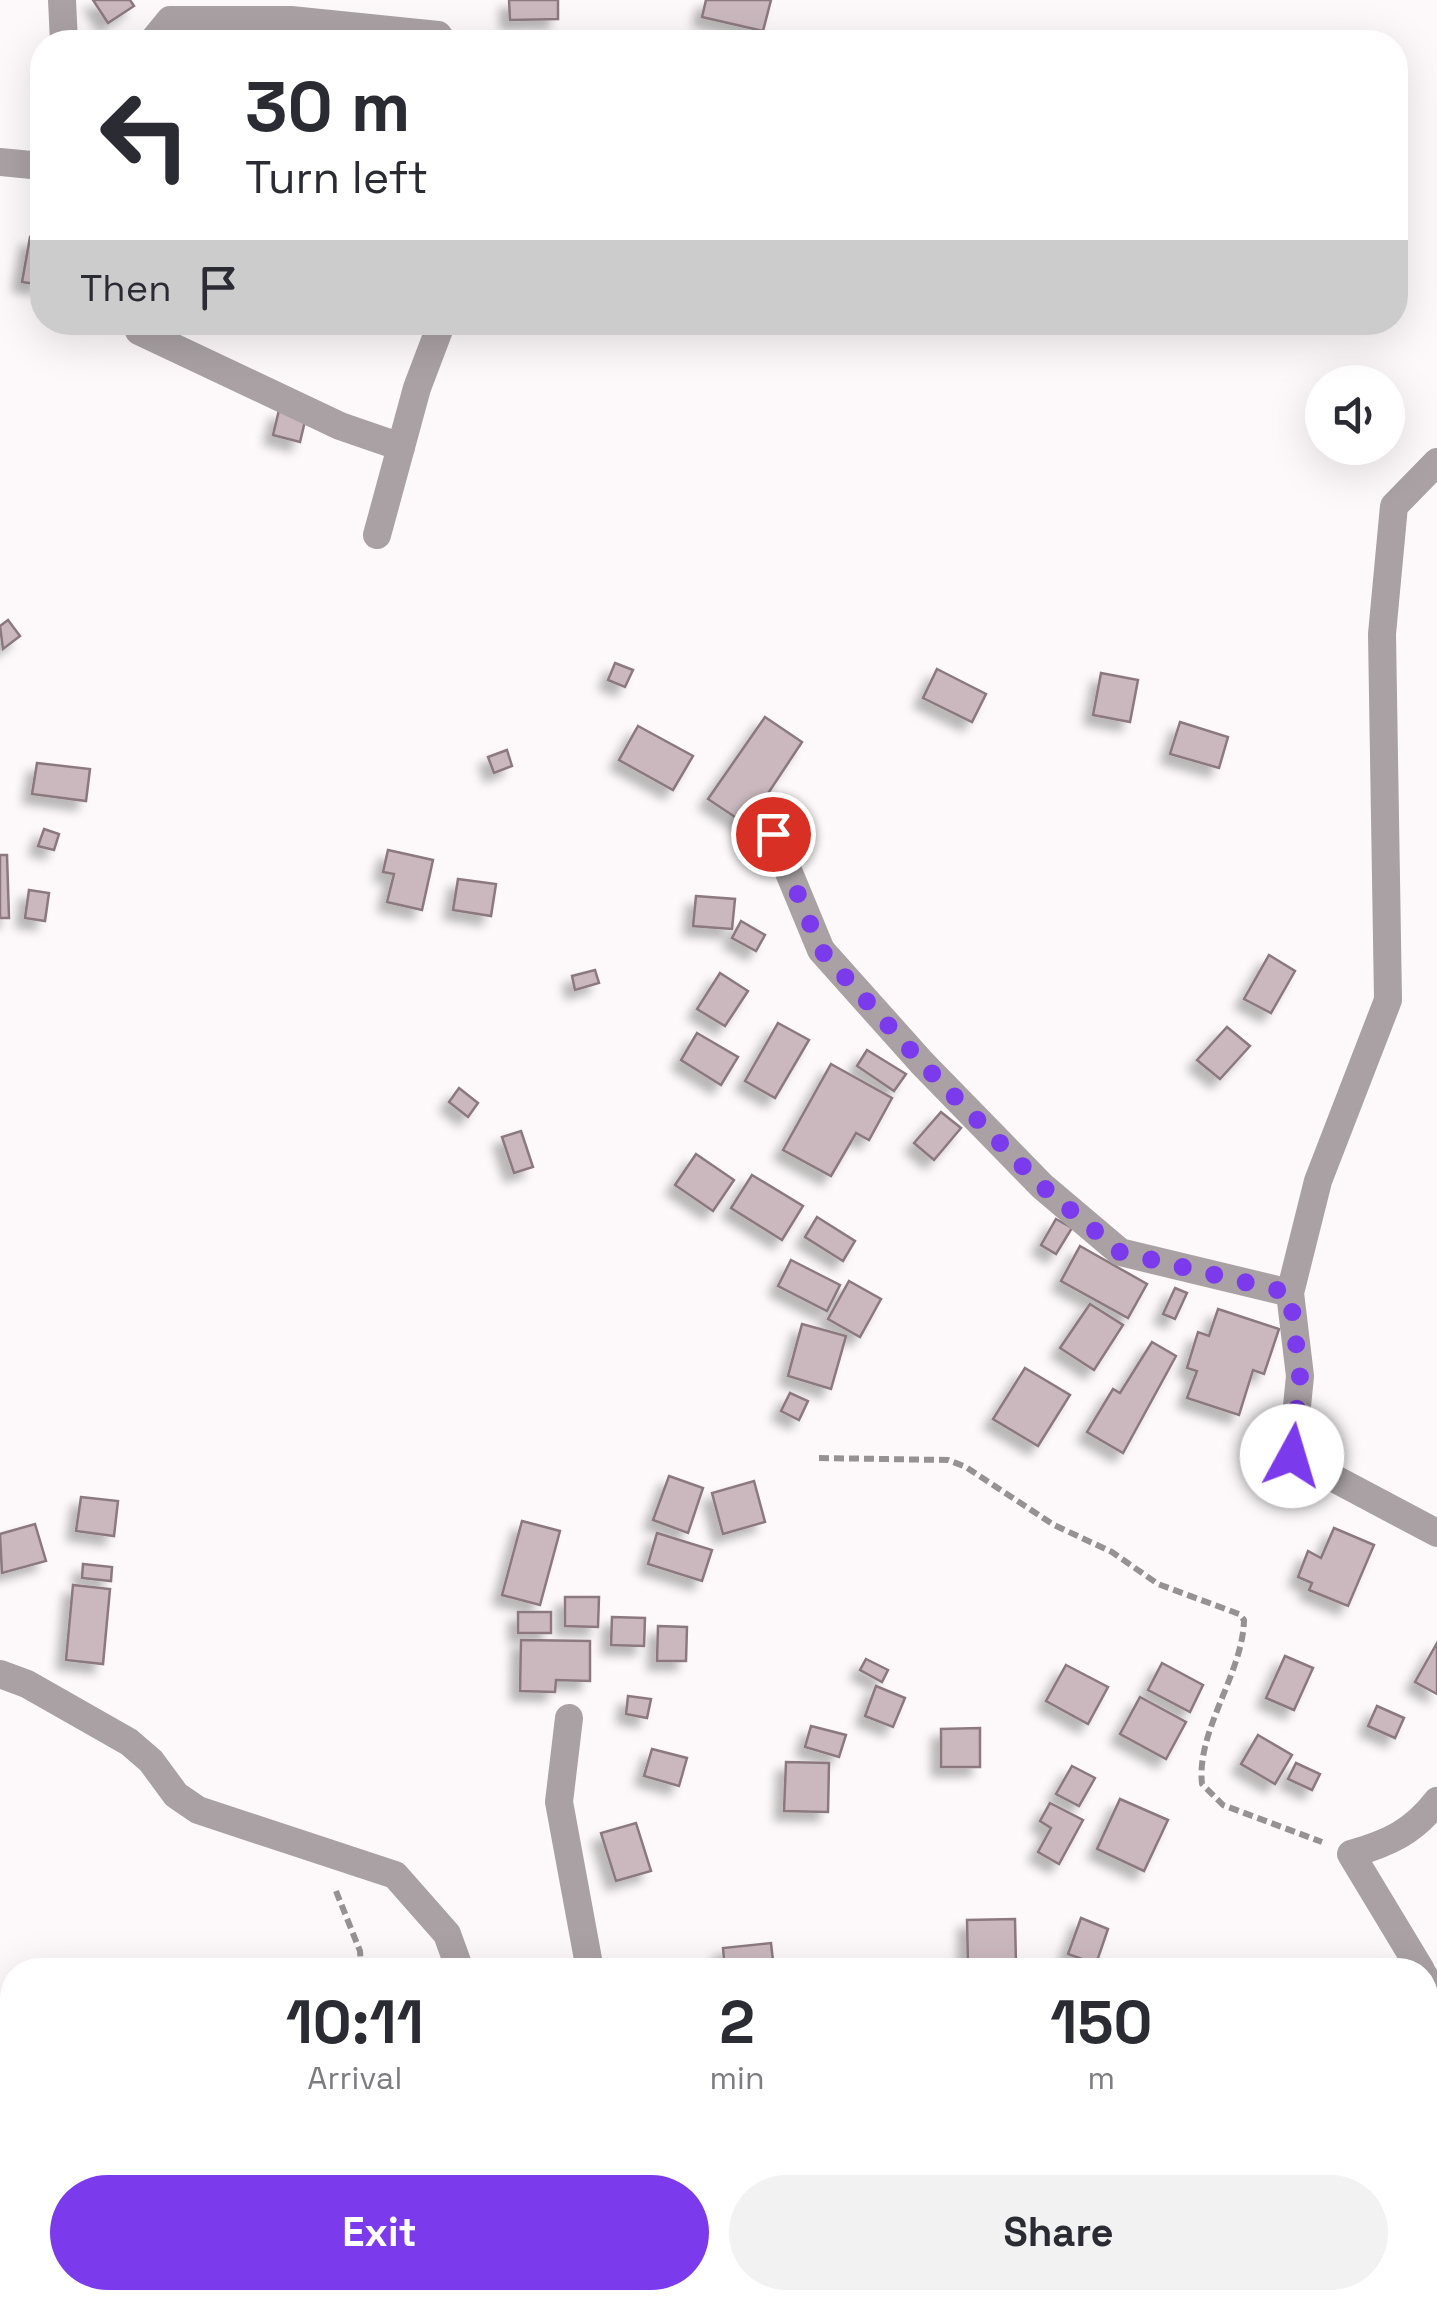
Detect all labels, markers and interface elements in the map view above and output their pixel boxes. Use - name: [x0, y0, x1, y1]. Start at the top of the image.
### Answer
- text: 30 m: [245, 62, 410, 151]
- icon: left: [80, 70, 210, 200]
- text: Turn left: [245, 149, 428, 206]
- icon: arrive: [191, 260, 246, 315]
- text: Then: [80, 264, 171, 312]
- map controls: [1305, 365, 1405, 465]
- button: sound: [1305, 365, 1405, 465]
- pin: [731, 792, 816, 877]
- icon: arrive: [746, 807, 801, 862]
- position arrow: [1240, 1404, 1344, 1508]
- text: 10:11: [286, 1984, 424, 2061]
- text: 2: [719, 1984, 755, 2061]
- text: 150: [1050, 1984, 1152, 2061]
- text: Arrival: [307, 2058, 402, 2098]
- text: min: [710, 2058, 765, 2098]
- text: m: [1088, 2058, 1115, 2098]
- button: Exit: [50, 2175, 709, 2290]
- button: Share: [729, 2175, 1388, 2290]

